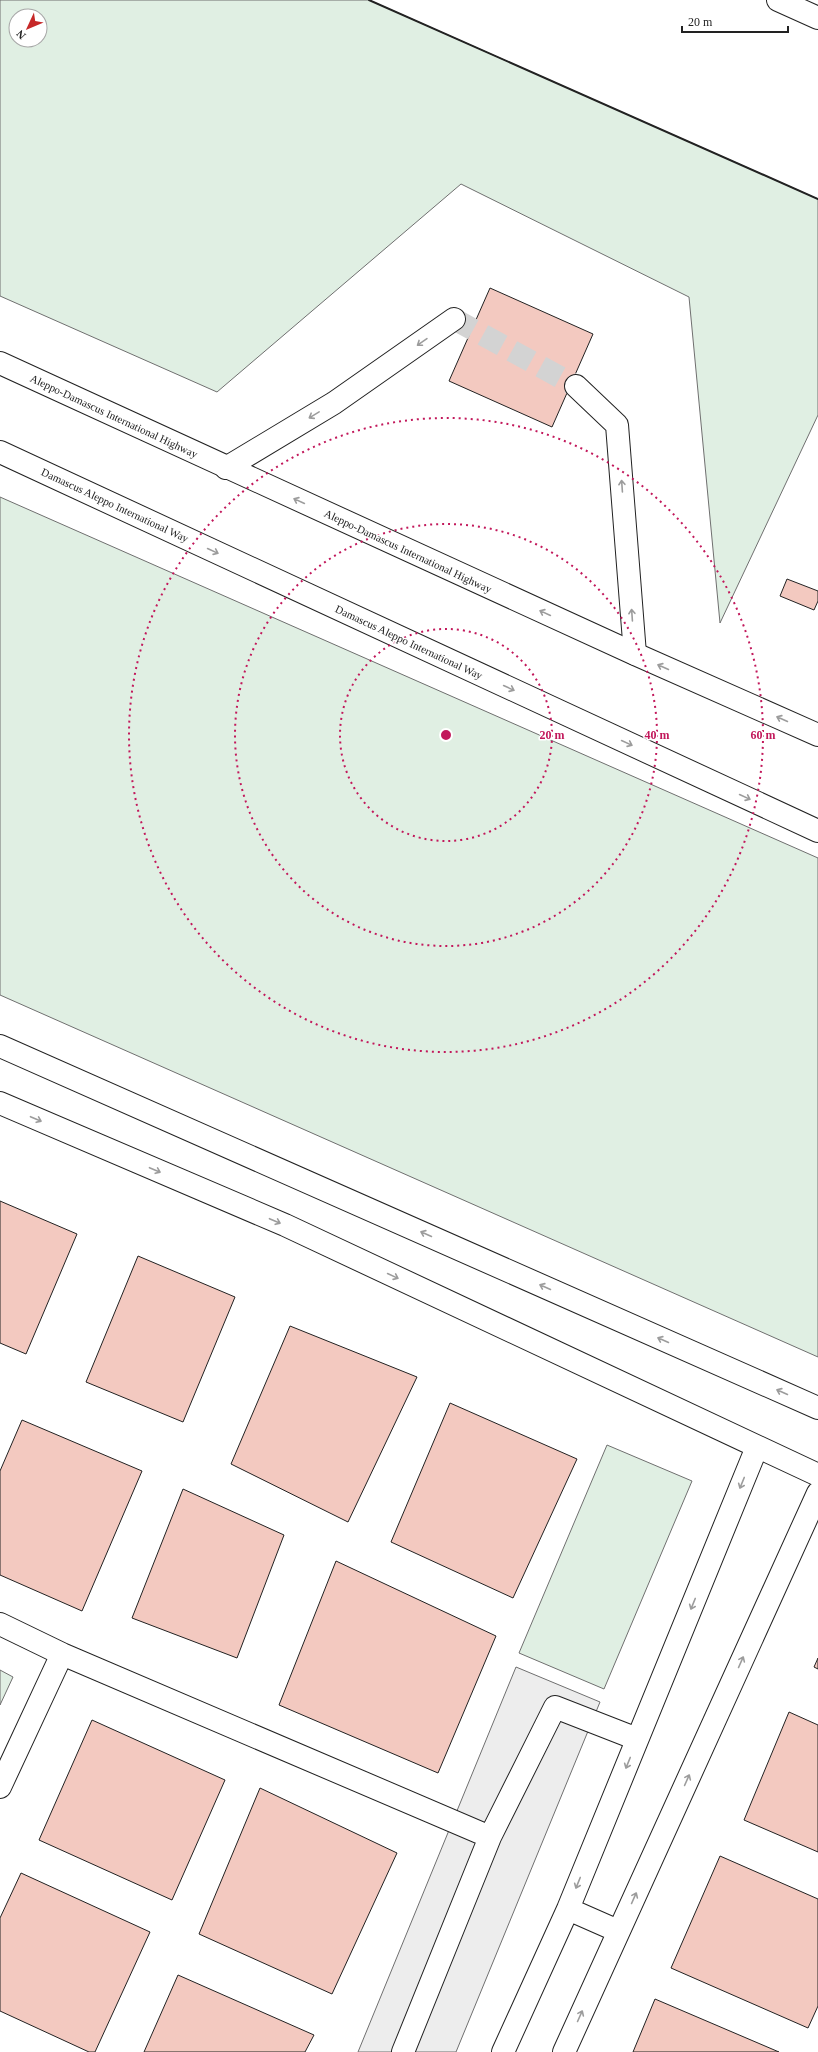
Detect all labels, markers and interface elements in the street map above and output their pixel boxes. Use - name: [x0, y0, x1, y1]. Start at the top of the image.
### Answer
- north arrow: [8, 8, 48, 48]
- scale bar: [682, 8, 788, 34]
- text: 20 m: [688, 15, 713, 29]
- text: N: [14, 28, 28, 42]
- one-way arrow: [417, 338, 428, 346]
- street label: Aleppo-Damascus International Highway: [28, 372, 200, 460]
- one-way arrow: [308, 411, 320, 419]
- street label: Damascus Aleppo International Way: [39, 466, 191, 545]
- one-way arrow: [618, 480, 625, 493]
- one-way arrow: [294, 497, 306, 504]
- street label: Aleppo-Damascus International Highway: [322, 507, 494, 595]
- one-way arrow: [207, 548, 219, 555]
- street label: Damascus Aleppo International Way: [333, 603, 485, 682]
- one-way arrow: [539, 609, 551, 616]
- one-way arrow: [628, 609, 635, 622]
- one-way arrow: [658, 663, 670, 670]
- one-way arrow: [503, 685, 515, 692]
- one-way arrow: [777, 715, 789, 722]
- centre of rings: [439, 728, 453, 742]
- text: 20 m: [540, 728, 565, 742]
- text: 40 m: [645, 728, 670, 742]
- text: 60 m: [751, 728, 776, 742]
- one-way arrow: [621, 740, 633, 747]
- one-way arrow: [738, 794, 750, 801]
- one-way arrow: [29, 1115, 41, 1123]
- one-way arrow: [149, 1167, 161, 1174]
- one-way arrow: [269, 1218, 281, 1225]
- one-way arrow: [420, 1230, 432, 1237]
- one-way arrow: [386, 1273, 398, 1280]
- one-way arrow: [539, 1283, 551, 1290]
- one-way arrow: [658, 1335, 670, 1343]
- one-way arrow: [777, 1388, 789, 1395]
- one-way arrow: [738, 1477, 745, 1489]
- one-way arrow: [688, 1597, 696, 1609]
- one-way arrow: [738, 1656, 745, 1668]
- one-way arrow: [623, 1756, 631, 1768]
- one-way arrow: [684, 1774, 691, 1786]
- one-way arrow: [574, 1877, 582, 1889]
- one-way arrow: [630, 1893, 638, 1905]
- one-way arrow: [577, 2011, 584, 2023]

